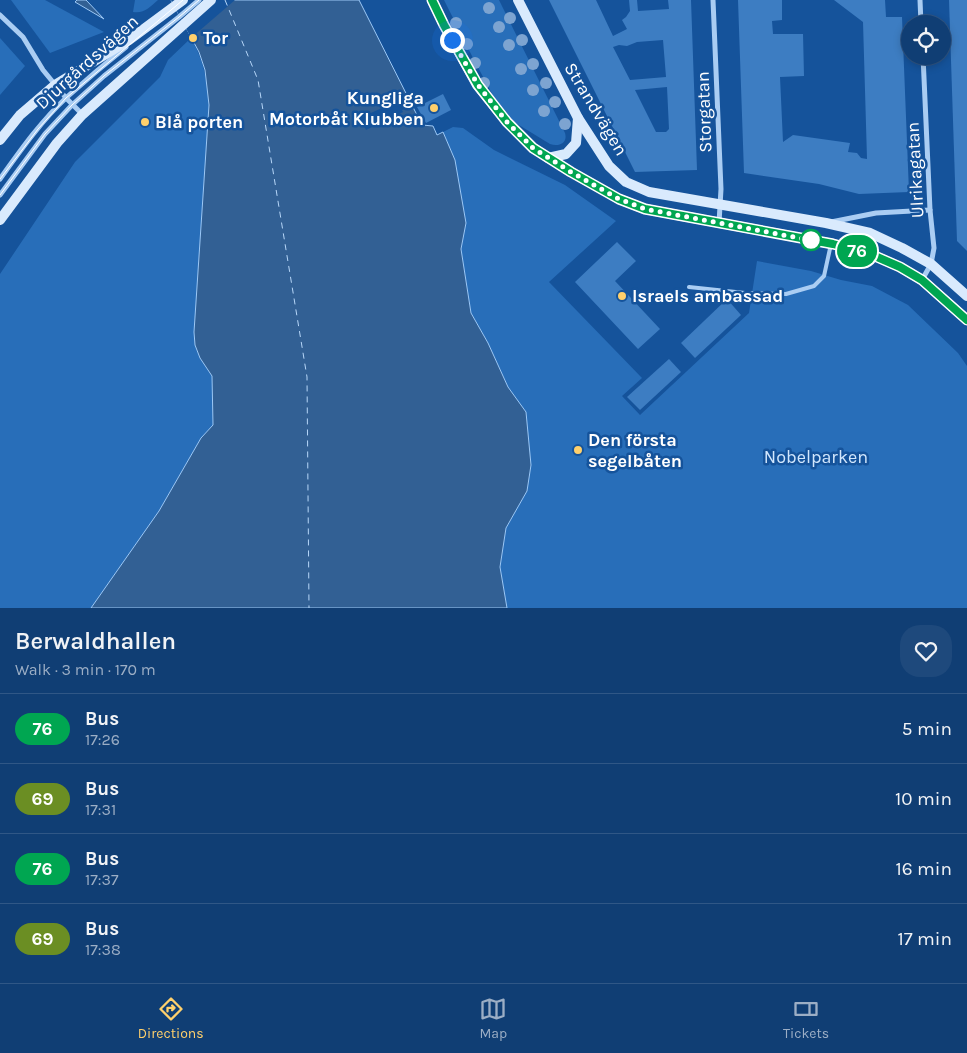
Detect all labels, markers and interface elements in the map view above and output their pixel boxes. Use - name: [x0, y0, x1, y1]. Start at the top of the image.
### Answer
- street label: Djurgårdsvägen: [31, 10, 143, 114]
- map controls: [901, 15, 951, 65]
- button: locate: [901, 15, 951, 65]
- place label: Tor: [203, 27, 228, 49]
- your location: [440, 28, 465, 53]
- marker: Tor: [187, 32, 199, 44]
- street label: Strandvägen: [560, 58, 632, 160]
- street label: Storgatan: [692, 71, 716, 153]
- place label: Kungliga Motorbåt Klubben: [269, 87, 424, 130]
- marker: Kungliga Motorbåt Klubben: [428, 102, 440, 114]
- place label: Blå porten: [155, 111, 243, 133]
- marker: Blå porten: [139, 116, 151, 128]
- street label: Ulrikagatan: [901, 121, 929, 219]
- unlabelled marker: [800, 229, 822, 251]
- line badge: 76: [834, 235, 880, 267]
- text: 76: [847, 240, 867, 262]
- place label: Israels ambassad: [632, 285, 783, 307]
- marker: Israels ambassad: [616, 290, 628, 302]
- place label: Den första segelbåten: [588, 429, 682, 472]
- marker: Den första segelbåten: [572, 444, 584, 456]
- park label: Nobelparken: [764, 446, 868, 468]
- button: heart: [900, 625, 952, 677]
- text: Berwaldhallen: [15, 627, 176, 655]
- text: Walk · 3 min · 170 m: [15, 660, 156, 679]
- text: Bus: [85, 708, 119, 730]
- text: 76: [33, 718, 52, 740]
- text: 5 min: [902, 718, 952, 740]
- text: 17:26: [85, 730, 120, 749]
- text: Bus: [85, 778, 119, 800]
- text: 69: [32, 788, 53, 810]
- text: 10 min: [895, 788, 952, 810]
- text: 17:31: [85, 800, 116, 819]
- text: Bus: [85, 848, 119, 870]
- text: 76: [33, 858, 52, 880]
- text: 16 min: [895, 858, 952, 880]
- text: 17:37: [85, 870, 118, 889]
- text: Bus: [85, 918, 119, 940]
- text: 69: [32, 928, 53, 950]
- text: 17 min: [897, 928, 952, 950]
- text: 17:38: [85, 940, 121, 959]
- tab: Directions: [138, 995, 204, 1042]
- tab: Map: [479, 995, 507, 1042]
- tab: Tickets: [783, 995, 829, 1042]

